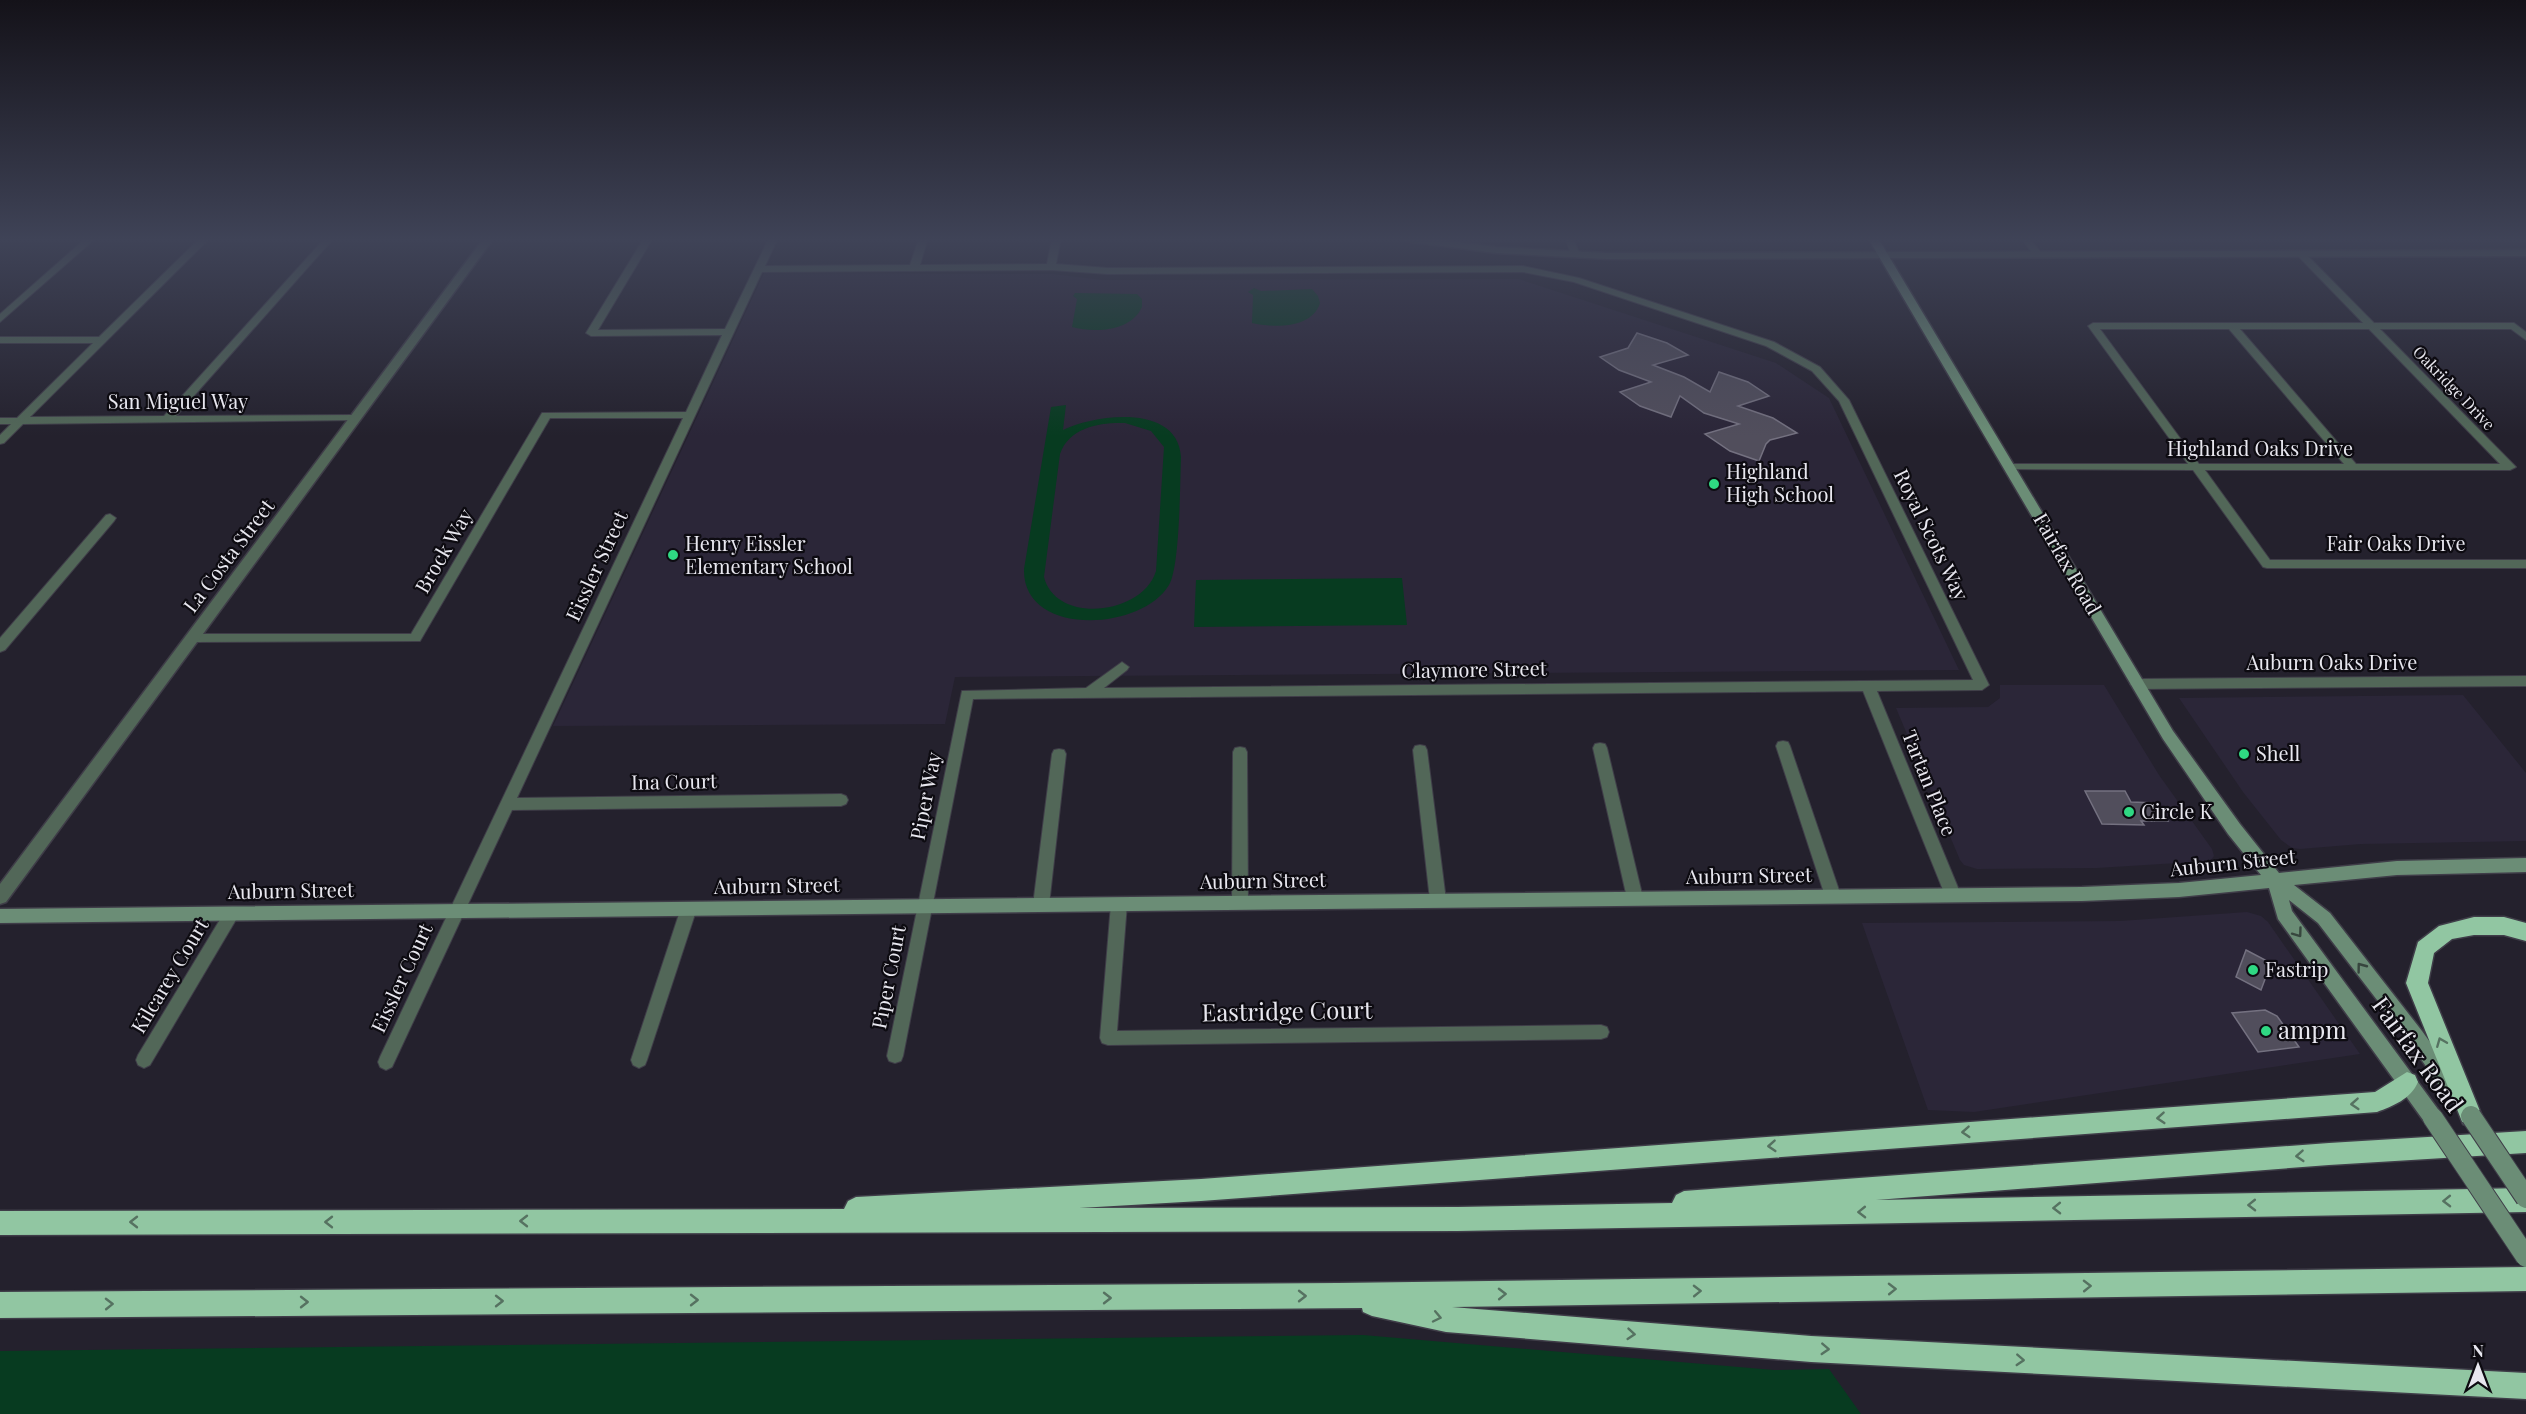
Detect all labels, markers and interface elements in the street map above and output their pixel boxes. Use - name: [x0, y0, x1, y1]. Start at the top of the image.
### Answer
- street label: Oakridge Drive: [2409, 341, 2500, 434]
- street label: San Miguel Way: [108, 387, 248, 414]
- street label: Highland Oaks Drive: [2167, 434, 2353, 461]
- place label: Highland High School: [1726, 457, 1834, 507]
- street label: Royal Scots Way: [1889, 464, 1976, 605]
- marker: Highland High School: [1707, 477, 1721, 491]
- street label: La Costa Street: [176, 492, 280, 617]
- street label: Brock Way: [408, 503, 478, 598]
- street label: Eissler Street: [558, 505, 633, 625]
- street label: Fairfax Road: [2028, 508, 2108, 619]
- place label: Henry Eissler Elementary School: [685, 529, 853, 579]
- street label: Fair Oaks Drive: [2326, 529, 2466, 556]
- marker: Henry Eissler Elementary School: [666, 548, 680, 562]
- street label: Auburn Oaks Drive: [2246, 648, 2417, 675]
- street label: Claymore Street: [1401, 654, 1548, 683]
- street label: Tartan Place: [1897, 725, 1964, 839]
- place label: Shell: [2256, 739, 2300, 766]
- marker: Shell: [2237, 747, 2251, 761]
- street label: Piper Way: [903, 749, 946, 842]
- street label: Ina Court: [631, 766, 718, 795]
- place label: Circle K: [2141, 797, 2213, 824]
- marker: Circle K: [2122, 805, 2136, 819]
- street label: Auburn Street: [2168, 841, 2298, 882]
- street label: Auburn Street: [1685, 860, 1813, 889]
- street label: Auburn Street: [1199, 865, 1327, 894]
- street label: Auburn Street: [713, 870, 841, 899]
- street label: Auburn Street: [227, 875, 355, 904]
- street label: Kilcarey Court: [124, 912, 214, 1038]
- street label: Eissler Court: [364, 918, 438, 1036]
- street label: Piper Court: [864, 922, 911, 1031]
- one-way arrow: [2291, 926, 2302, 937]
- place label: Fastrip: [2265, 955, 2328, 982]
- marker: Fastrip: [2246, 963, 2260, 977]
- one-way arrow: [2357, 963, 2368, 974]
- street label: Fairfax Road: [2366, 990, 2471, 1118]
- street label: Eastridge Court: [1201, 993, 1373, 1027]
- place label: ampm: [2278, 1013, 2347, 1045]
- marker: ampm: [2259, 1024, 2273, 1038]
- one-way arrow: [2436, 1037, 2448, 1048]
- one-way arrow: [2351, 1097, 2360, 1110]
- one-way arrow: [2156, 1111, 2165, 1124]
- one-way arrow: [1962, 1125, 1971, 1138]
- one-way arrow: [1767, 1140, 1776, 1153]
- one-way arrow: [2295, 1150, 2304, 1163]
- one-way arrow: [2442, 1195, 2451, 1207]
- one-way arrow: [2247, 1198, 2256, 1211]
- one-way arrow: [2052, 1202, 2061, 1214]
- one-way arrow: [1857, 1205, 1866, 1218]
- one-way arrow: [520, 1215, 529, 1228]
- one-way arrow: [130, 1216, 139, 1228]
- one-way arrow: [325, 1216, 334, 1228]
- one-way arrow: [2082, 1280, 2091, 1292]
- one-way arrow: [1887, 1282, 1896, 1295]
- one-way arrow: [1692, 1285, 1701, 1297]
- one-way arrow: [1497, 1287, 1506, 1300]
- one-way arrow: [1297, 1290, 1306, 1302]
- one-way arrow: [1102, 1291, 1111, 1304]
- one-way arrow: [690, 1294, 699, 1306]
- one-way arrow: [495, 1295, 504, 1307]
- one-way arrow: [300, 1296, 309, 1308]
- one-way arrow: [105, 1298, 114, 1310]
- one-way arrow: [1431, 1309, 1441, 1322]
- one-way arrow: [1626, 1327, 1635, 1340]
- north arrow: [2448, 1336, 2508, 1396]
- text: N: [2472, 1340, 2484, 1361]
- one-way arrow: [1821, 1343, 1830, 1356]
- one-way arrow: [2015, 1353, 2024, 1366]

